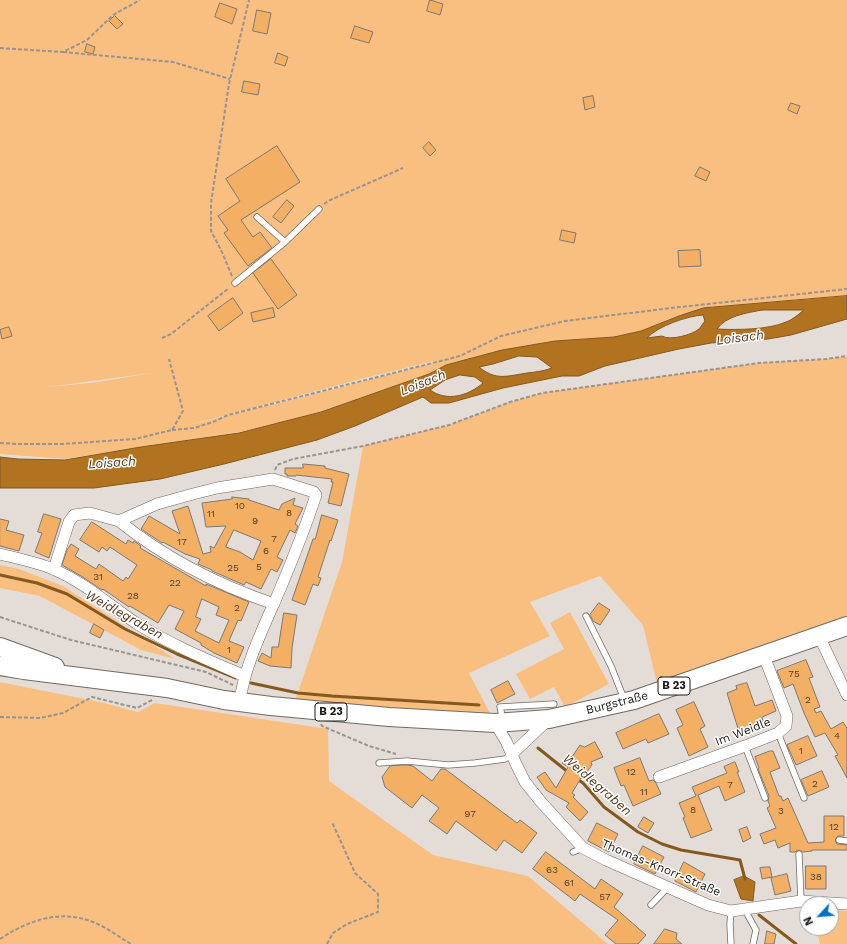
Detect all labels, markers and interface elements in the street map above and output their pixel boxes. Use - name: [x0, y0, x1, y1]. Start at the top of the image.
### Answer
- water label: Loisach: [715, 327, 765, 349]
- water label: Loisach: [398, 367, 448, 399]
- water label: Loisach: [88, 454, 136, 472]
- house number: 10: [235, 500, 245, 512]
- house number: 8: [286, 507, 292, 519]
- house number: 11: [207, 508, 215, 520]
- house number: 9: [252, 515, 258, 527]
- house number: 7: [271, 533, 277, 545]
- house number: 17: [177, 536, 187, 548]
- house number: 6: [263, 545, 269, 557]
- house number: 5: [256, 561, 262, 573]
- house number: 25: [227, 562, 239, 574]
- house number: 31: [93, 571, 103, 583]
- house number: 22: [169, 577, 181, 589]
- water label: Weidlegraben: [83, 587, 165, 643]
- house number: 28: [127, 590, 139, 602]
- house number: 2: [234, 602, 240, 614]
- house number: 1: [227, 644, 231, 656]
- house number: 75: [788, 668, 800, 680]
- road number: B 23: [658, 677, 690, 695]
- street label: Burgstraße: [584, 688, 650, 718]
- house number: 2: [805, 694, 811, 706]
- road number: B 23: [315, 703, 347, 721]
- street label: Im Weidle: [713, 715, 773, 749]
- house number: 4: [834, 730, 840, 742]
- house number: 1: [799, 745, 803, 757]
- water label: Weidlegraben: [559, 751, 635, 819]
- house number: 12: [626, 766, 636, 778]
- house number: 2: [812, 778, 818, 790]
- house number: 7: [727, 779, 733, 791]
- house number: 11: [640, 786, 648, 798]
- house number: 8: [690, 804, 696, 816]
- house number: 3: [778, 805, 784, 817]
- house number: 97: [464, 808, 476, 820]
- house number: 12: [829, 821, 839, 833]
- street label: Thomas-Knorr-Straße: [599, 836, 723, 900]
- house number: 63: [546, 864, 558, 876]
- house number: 38: [810, 871, 822, 883]
- house number: 61: [564, 877, 574, 889]
- house number: 57: [599, 891, 611, 903]
- north arrow: [799, 896, 839, 936]
- text: N: [801, 915, 816, 928]

